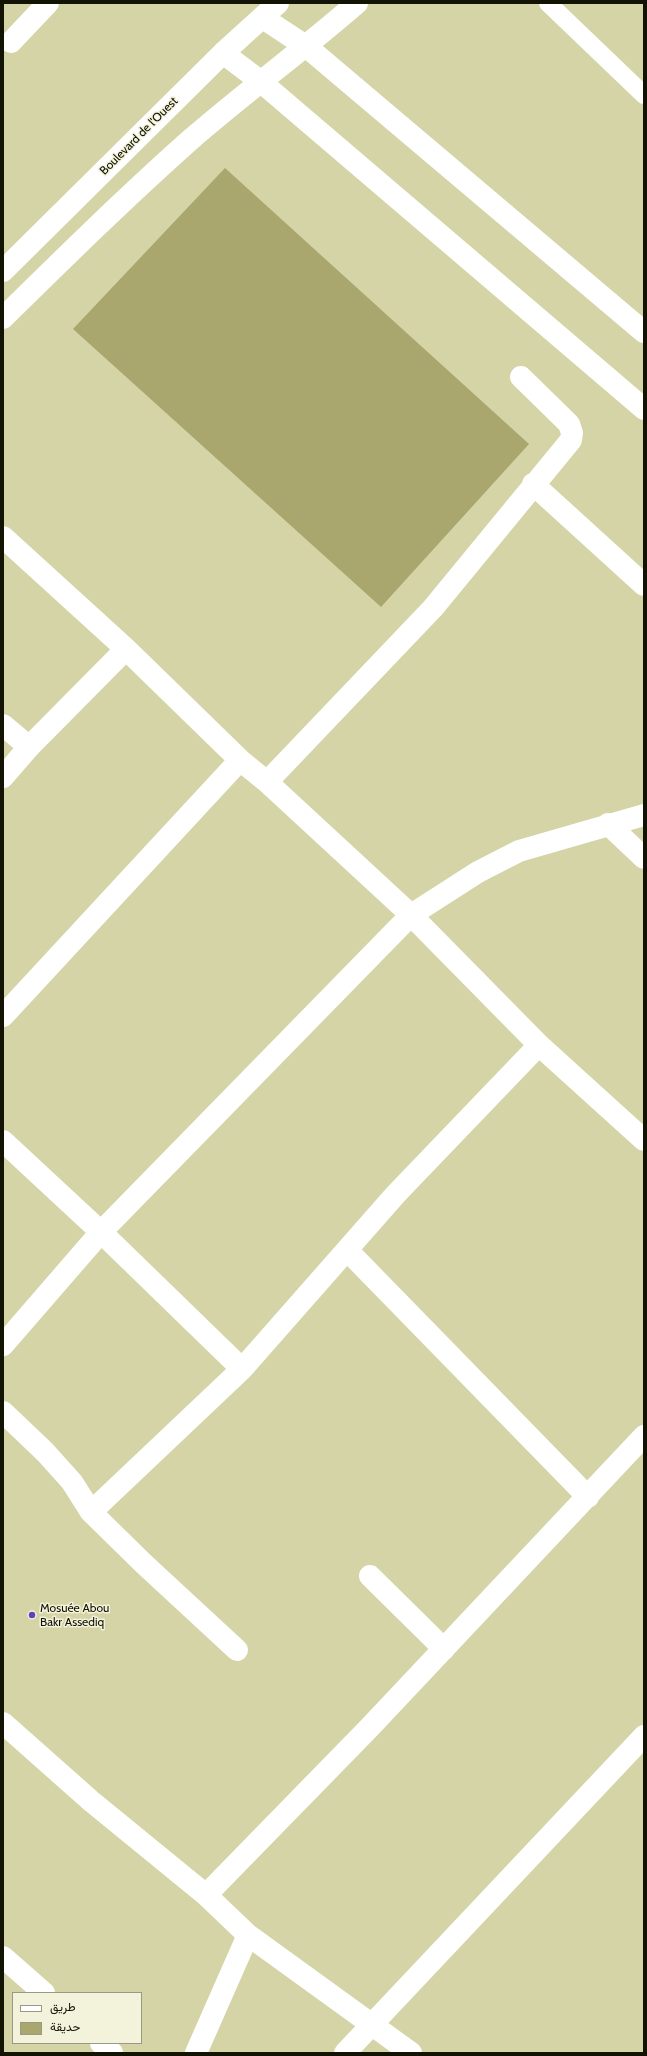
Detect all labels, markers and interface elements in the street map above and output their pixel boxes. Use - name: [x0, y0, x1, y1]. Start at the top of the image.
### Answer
- street label: Boulevard de l'Ouest: [97, 94, 181, 178]
- place label: Mosuée Abou Bakr Assediq: [40, 1601, 109, 1629]
- marker: Mosuée Abou Bakr Assediq: [27, 1610, 37, 1620]
- legend: [12, 1992, 142, 2044]
- text: طريق: [50, 1999, 75, 2014]
- text: حديقة: [50, 2019, 80, 2034]

